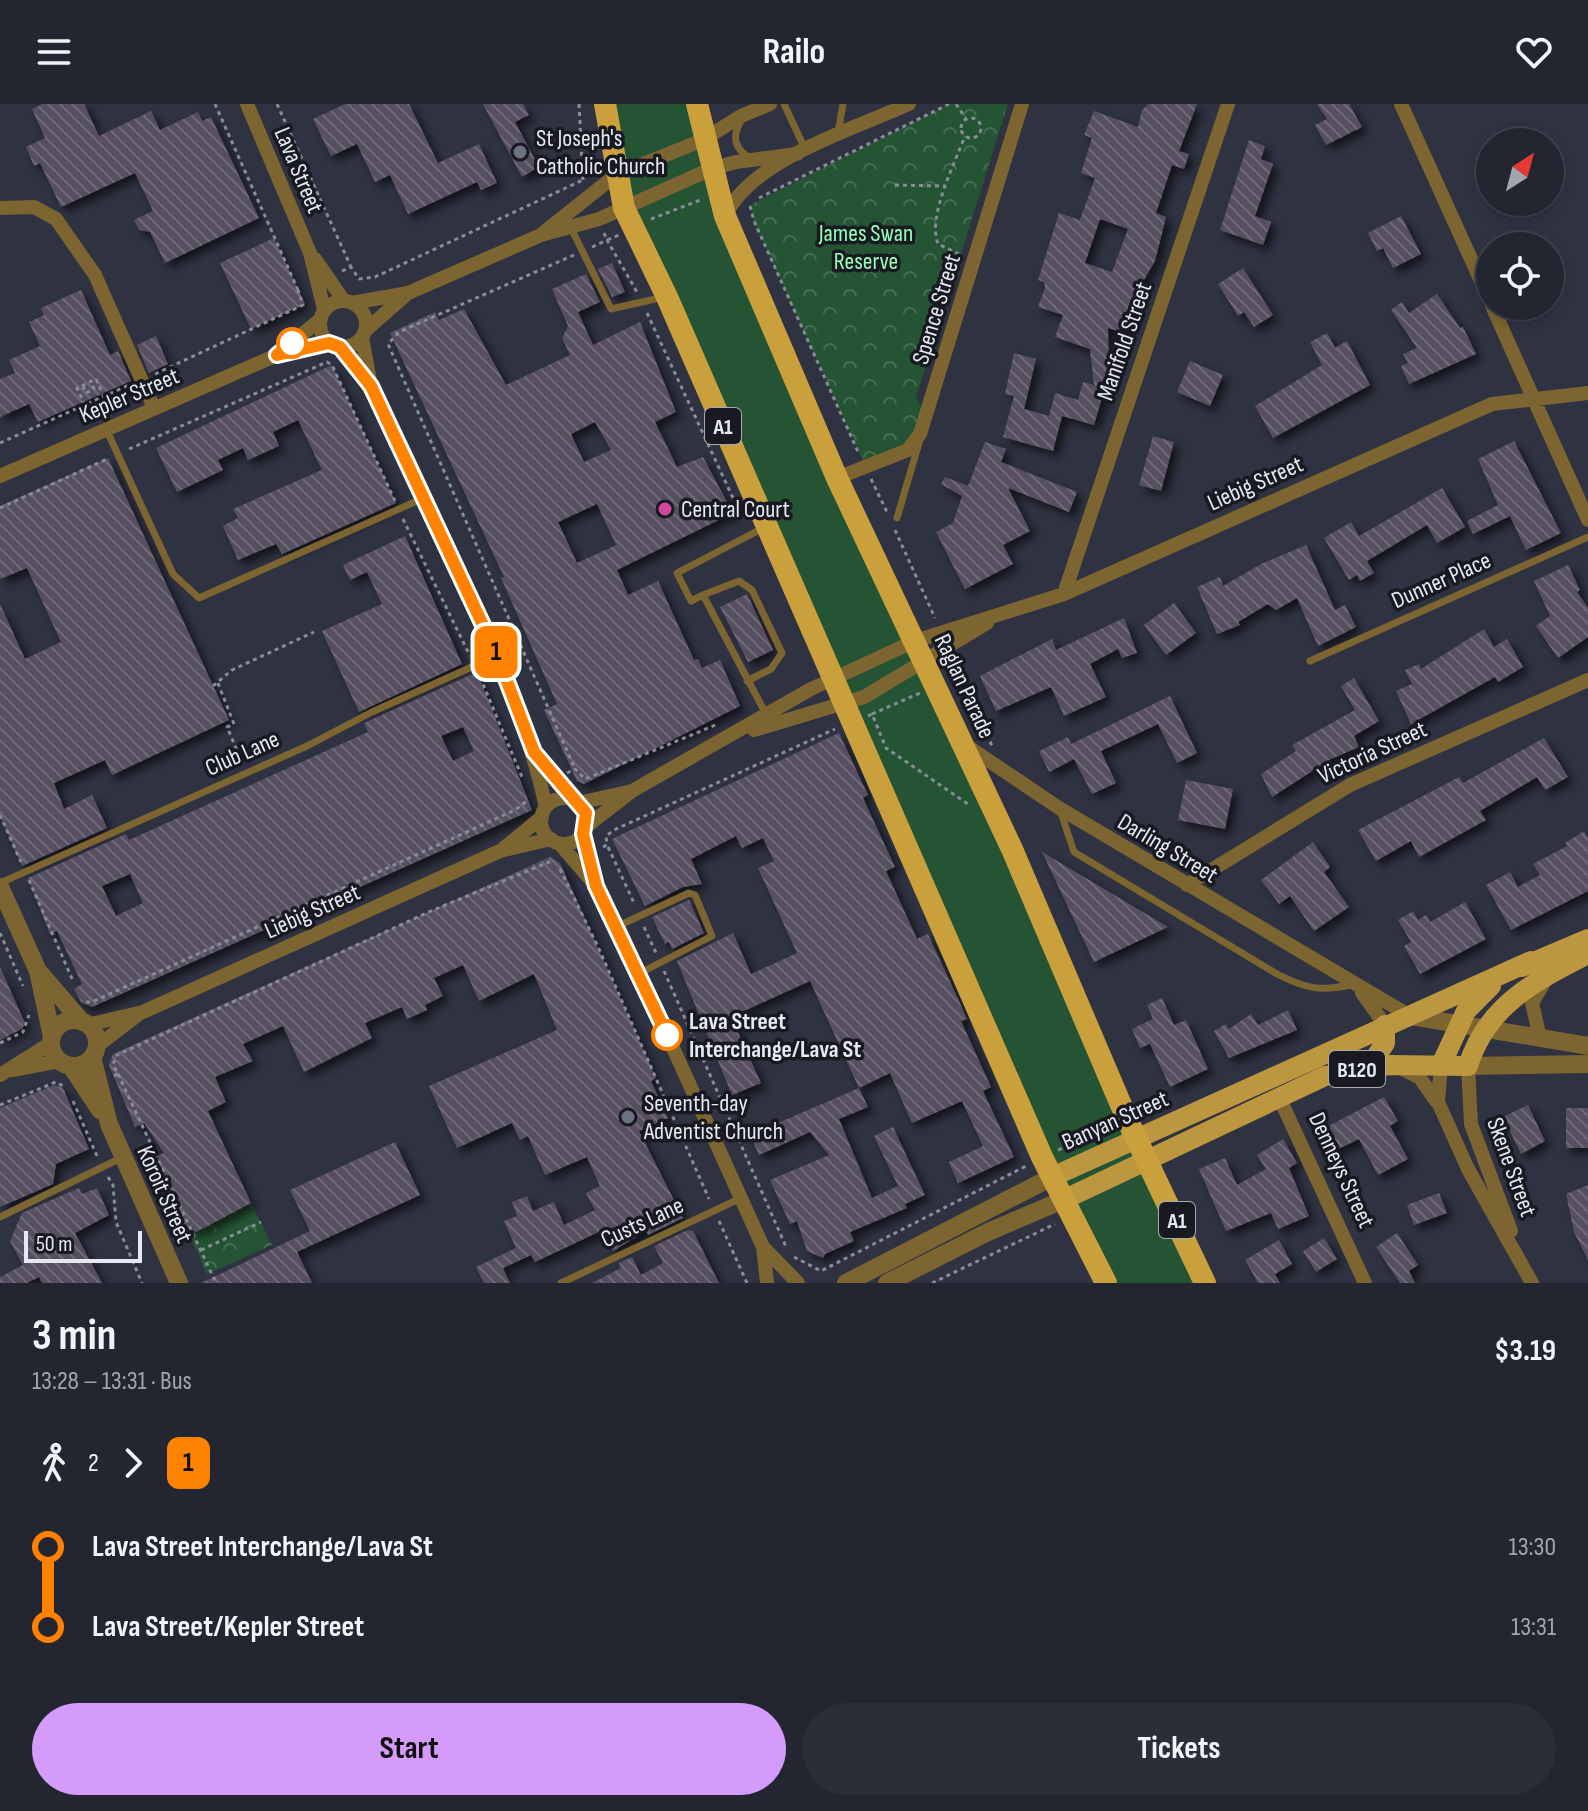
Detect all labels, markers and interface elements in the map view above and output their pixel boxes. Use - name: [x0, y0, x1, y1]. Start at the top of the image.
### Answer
- icon: menu: [32, 30, 76, 74]
- icon: heart: [1512, 30, 1556, 74]
- text: Railo: [763, 31, 825, 74]
- street label: Lava Street: [267, 123, 330, 218]
- place label: St Joseph's Catholic Church: [536, 124, 665, 181]
- north arrow: [1476, 128, 1564, 216]
- map controls: [1476, 128, 1564, 320]
- marker: St Joseph's Catholic Church: [511, 143, 529, 161]
- park label: James Swan Reserve: [818, 219, 913, 276]
- button: locate: [1476, 232, 1564, 320]
- street label: Spence Street: [906, 251, 967, 368]
- street label: Manifold Street: [1091, 278, 1158, 404]
- unlabelled marker: [277, 328, 307, 358]
- street label: Kepler Street: [75, 362, 183, 429]
- road number: A1: [705, 408, 741, 444]
- street label: Liebig Street: [1203, 450, 1307, 517]
- place label: Central Court: [681, 495, 790, 524]
- marker: Central Court: [656, 500, 674, 518]
- street label: Dunner Place: [1387, 546, 1495, 615]
- line badge: 1: [470, 626, 522, 678]
- street label: Raglan Parade: [928, 629, 1001, 743]
- text: 1: [491, 635, 501, 668]
- street label: Victoria Street: [1313, 715, 1431, 790]
- street label: Club Lane: [201, 724, 284, 783]
- street label: Darling Street: [1112, 807, 1223, 890]
- street label: Liebig Street: [260, 878, 364, 945]
- place label: Lava Street Interchange/Lava St: [689, 1007, 861, 1064]
- marker: Lava Street Interchange/Lava St: [652, 1020, 682, 1050]
- road number: B120: [1329, 1051, 1385, 1087]
- street label: Banyan Street: [1058, 1084, 1173, 1157]
- place label: Seventh-day Adventist Church: [643, 1089, 783, 1146]
- marker: Seventh-day Adventist Church: [619, 1108, 637, 1126]
- street label: Denneys Street: [1302, 1108, 1381, 1232]
- street label: Skene Street: [1480, 1114, 1543, 1221]
- street label: Koroit Street: [130, 1141, 199, 1247]
- street label: Custs Lane: [596, 1191, 688, 1254]
- road number: A1: [1159, 1202, 1195, 1238]
- scale bar: [24, 1227, 142, 1263]
- text: 50 m: [36, 1231, 72, 1258]
- text: 3 min: [32, 1309, 116, 1362]
- text: $3.19: [1494, 1333, 1556, 1369]
- text: 13:28 – 13:31 · Bus: [32, 1366, 192, 1397]
- icon: walk: [32, 1441, 76, 1485]
- icon: forward: [111, 1441, 155, 1485]
- text: 1: [183, 1446, 194, 1479]
- text: 2: [88, 1448, 99, 1479]
- text: Lava Street Interchange/Lava St: [92, 1529, 433, 1565]
- text: 13:30: [1509, 1532, 1556, 1563]
- text: Lava Street/Kepler Street: [92, 1609, 364, 1645]
- text: 13:31: [1511, 1612, 1556, 1643]
- button: Start: [32, 1703, 786, 1795]
- button: Tickets: [802, 1703, 1556, 1795]

